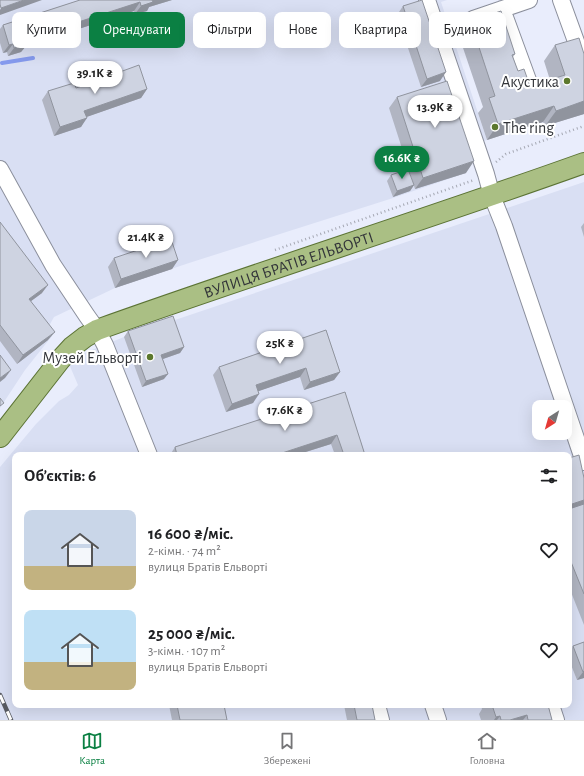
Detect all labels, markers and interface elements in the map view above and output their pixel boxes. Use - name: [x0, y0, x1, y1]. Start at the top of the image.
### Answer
- chip: Купити: [12, 12, 81, 48]
- chip: Орендувати: [89, 12, 185, 48]
- chip: Фільтри: [193, 12, 266, 48]
- chip: Нове: [274, 12, 331, 48]
- chip: Квартира: [339, 12, 421, 48]
- chip: Будинок: [429, 12, 506, 48]
- pin: 39.1K ₴: [58, 61, 132, 95]
- text: 39.1K ₴: [77, 67, 113, 80]
- place label: Акустика: [501, 74, 559, 91]
- marker: Акустика: [562, 76, 572, 86]
- pin: 13.9K ₴: [398, 95, 472, 129]
- text: 13.9K ₴: [417, 101, 453, 114]
- place label: The ring: [503, 120, 554, 136]
- marker: The ring: [490, 122, 500, 132]
- pin: 16.6K ₴: [365, 146, 439, 180]
- text: 16.6K ₴: [383, 152, 421, 165]
- pin: 21.4K ₴: [109, 225, 183, 259]
- street label: ВУЛИЦЯ БРАТІВ ЕЛЬВОРТІ: [202, 229, 376, 301]
- text: 21.4K ₴: [127, 231, 165, 244]
- pin: 25K ₴: [252, 331, 308, 365]
- text: 25K ₴: [266, 337, 294, 350]
- place label: Музей Ельворті: [42, 350, 142, 367]
- marker: Музей Ельворті: [145, 352, 155, 362]
- pin: 17.6K ₴: [248, 398, 322, 432]
- north arrow: [532, 400, 572, 440]
- map controls: [532, 400, 572, 440]
- text: 17.6K ₴: [267, 404, 303, 417]
- icon: filters: [538, 465, 560, 487]
- text: Об’єктів: 6: [24, 467, 96, 484]
- text: 16 600 ₴/міс.: [148, 525, 233, 542]
- icon: home: [56, 526, 104, 574]
- icon: heart: [538, 539, 560, 561]
- text: 2-кімн. · 74 m²: [148, 545, 221, 558]
- text: вулиця Братів Ельворті: [148, 561, 268, 574]
- text: 25 000 ₴/міс.: [148, 625, 235, 642]
- icon: home: [56, 626, 104, 674]
- icon: heart: [538, 639, 560, 661]
- text: 3-кімн. · 107 m²: [148, 645, 225, 658]
- text: вулиця Братів Ельворті: [148, 661, 268, 674]
- tab: Карта: [79, 730, 105, 767]
- tab: Збережені: [264, 730, 311, 767]
- tab: Головна: [470, 730, 505, 767]

